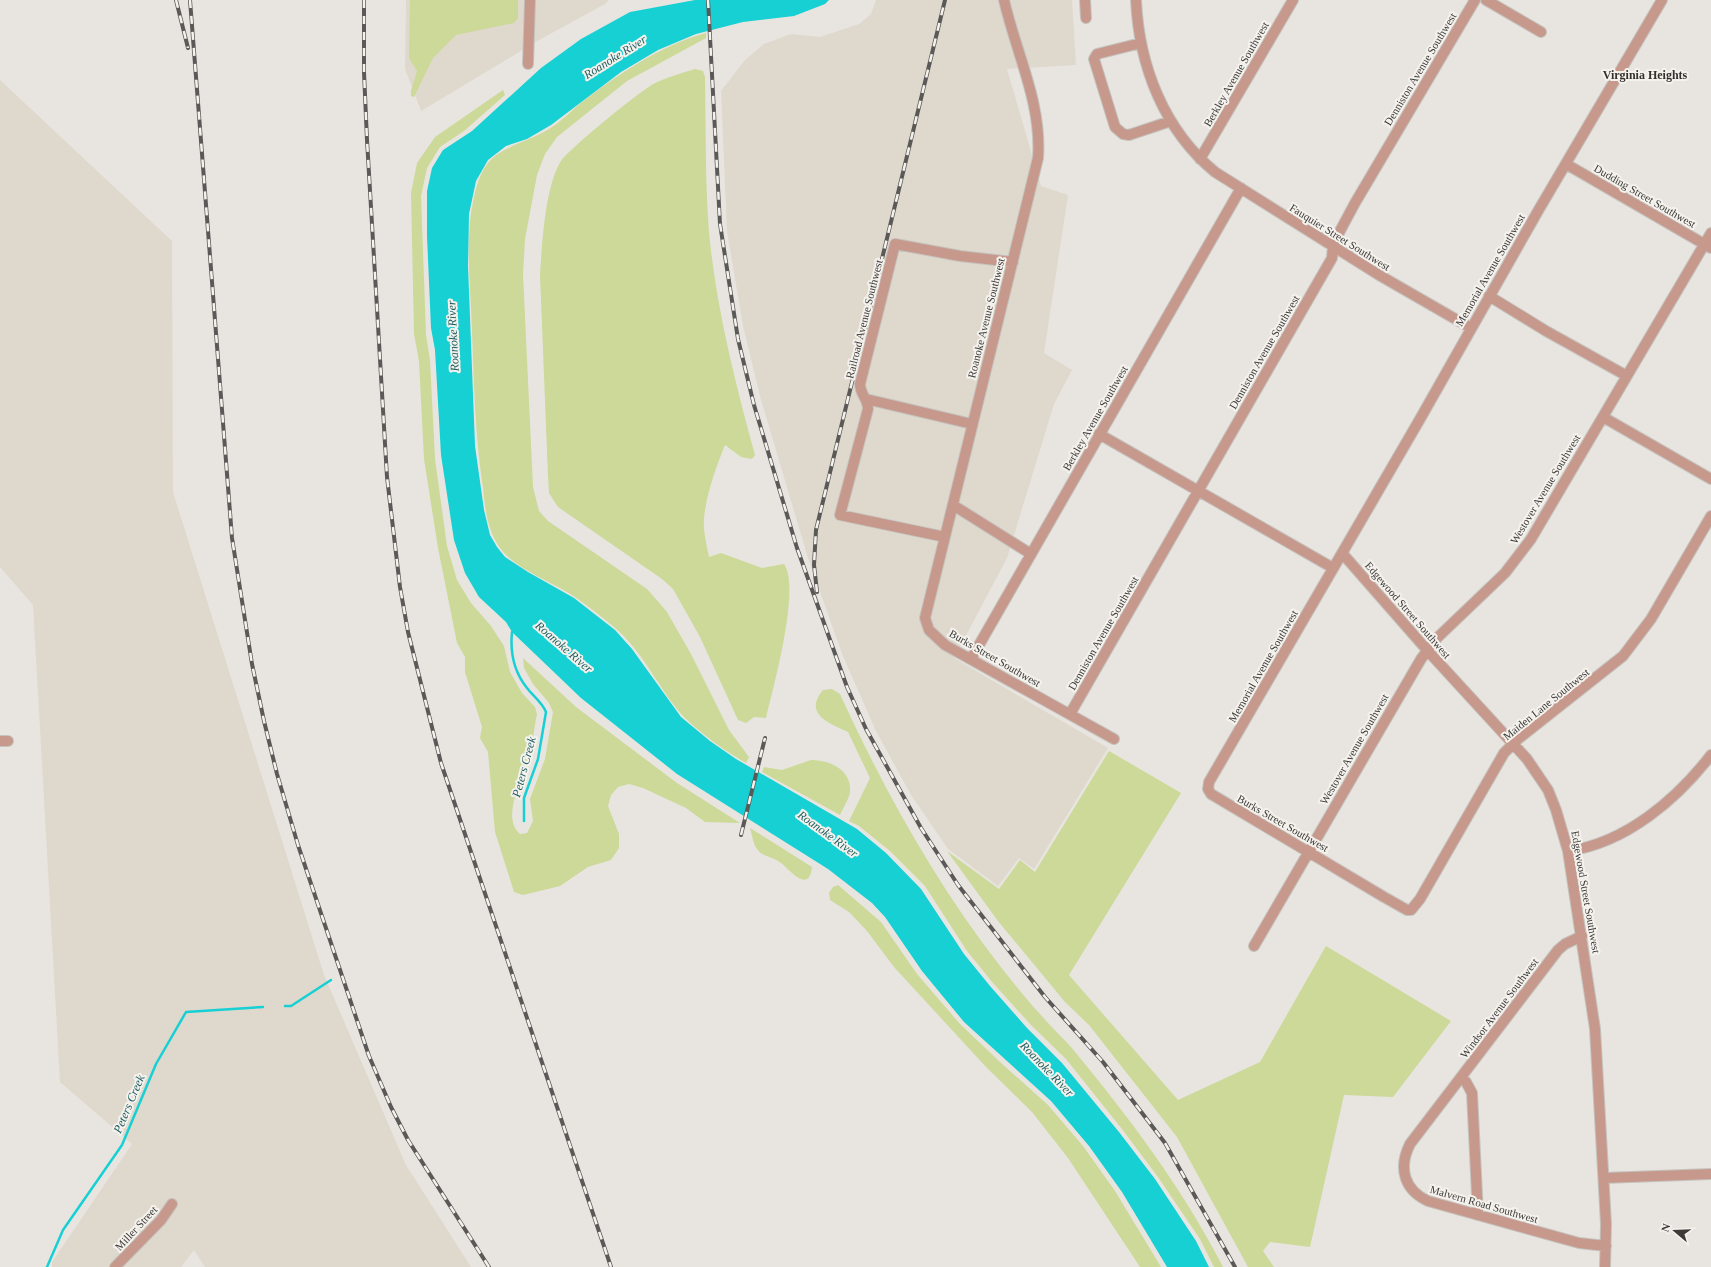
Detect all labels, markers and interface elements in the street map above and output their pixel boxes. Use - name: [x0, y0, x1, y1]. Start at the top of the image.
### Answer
- street label: Denniston Avenue Southwest: [1382, 10, 1458, 128]
- street label: Berkley Avenue Southwest: [1201, 19, 1271, 129]
- water label: Roanoke River: [580, 32, 649, 82]
- district label: Virginia Heights: [1603, 68, 1688, 82]
- street label: Dudding Street Southwest: [1592, 162, 1698, 230]
- street label: Fauquier Street Southwest: [1288, 201, 1392, 273]
- street label: Memorial Avenue Southwest: [1453, 212, 1527, 328]
- street label: Roanoke Avenue Southwest: [965, 257, 1007, 379]
- street label: Railroad Avenue Southwest: [843, 258, 885, 380]
- street label: Denniston Avenue Southwest: [1226, 293, 1302, 411]
- water label: Roanoke River: [444, 300, 462, 373]
- street label: Berkley Avenue Southwest: [1060, 363, 1130, 473]
- street label: Westover Avenue Southwest: [1508, 432, 1582, 546]
- street label: Edgewood Street Southwest: [1363, 559, 1453, 661]
- street label: Denniston Avenue Southwest: [1065, 574, 1141, 692]
- street label: Memorial Avenue Southwest: [1226, 608, 1300, 724]
- water label: Roanoke River: [532, 618, 596, 676]
- street label: Burks Street Southwest: [947, 627, 1043, 689]
- street label: Maiden Lane Southwest: [1501, 666, 1591, 742]
- street label: Westover Avenue Southwest: [1317, 692, 1391, 806]
- water label: Peters Creek: [509, 735, 539, 800]
- street label: Burks Street Southwest: [1235, 792, 1331, 854]
- water label: Roanoke River: [794, 807, 861, 861]
- street label: Edgewood Street Southwest: [1569, 830, 1603, 954]
- street label: Windsor Avenue Southwest: [1458, 956, 1540, 1060]
- water label: Roanoke River: [1017, 1038, 1077, 1100]
- water label: Peters Creek: [110, 1072, 148, 1136]
- street label: Malvern Road Southwest: [1429, 1183, 1539, 1225]
- street label: Miller Street: [113, 1203, 159, 1253]
- north arrow: [1655, 1211, 1695, 1251]
- text: N: [1659, 1222, 1673, 1233]

